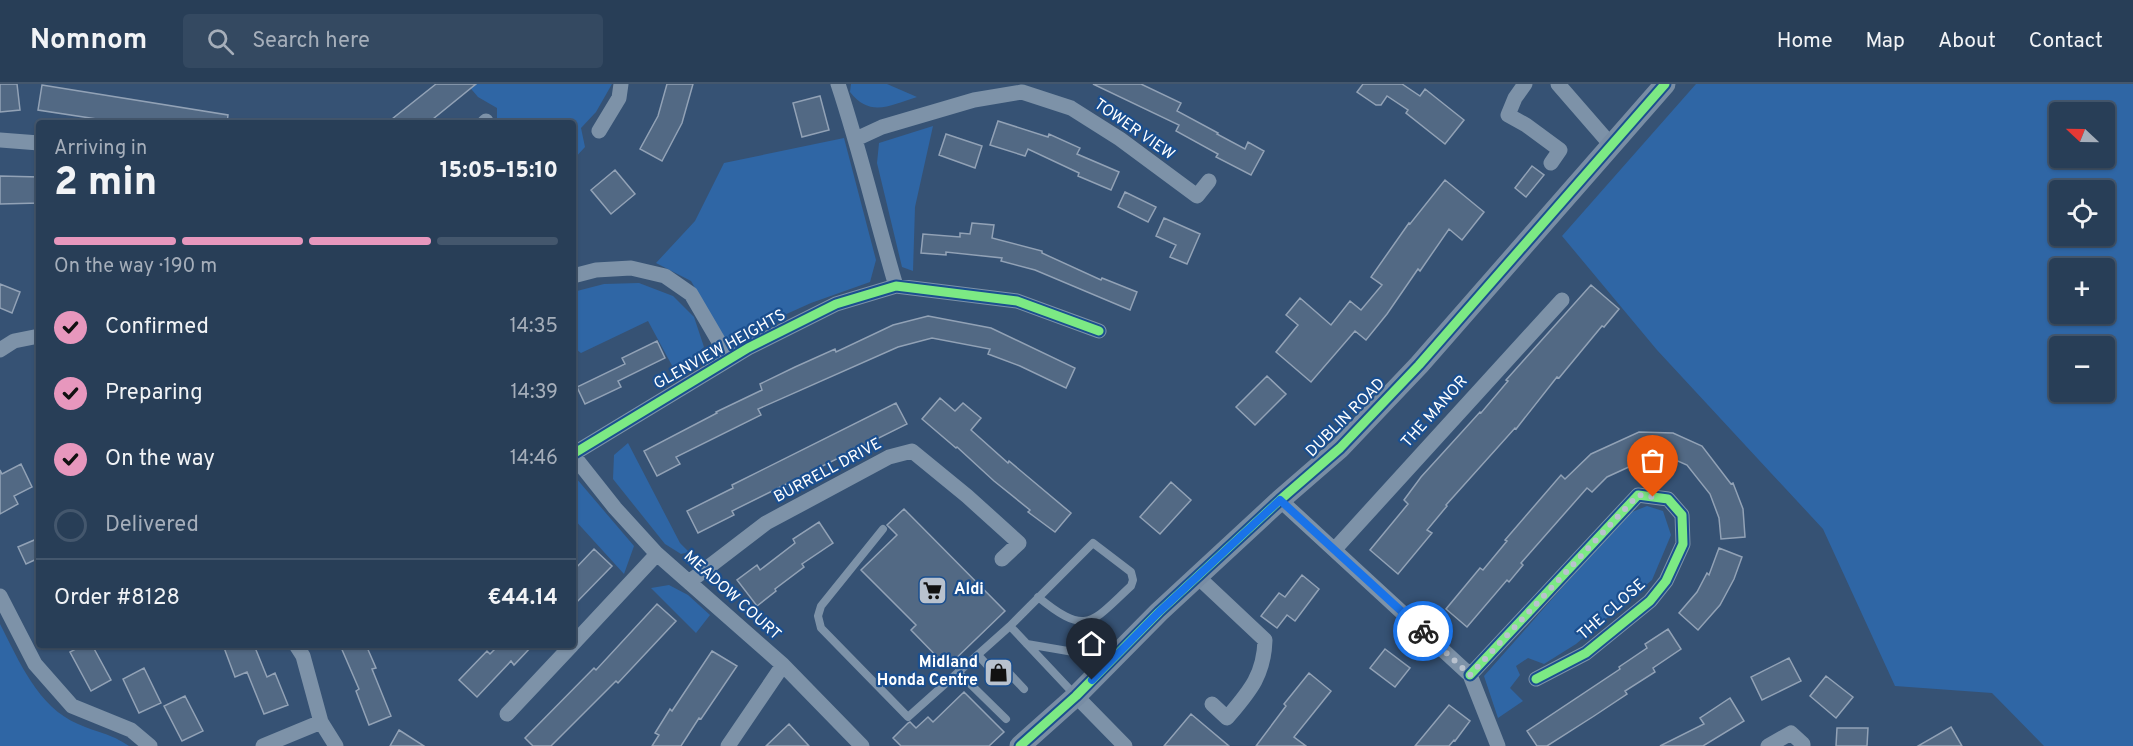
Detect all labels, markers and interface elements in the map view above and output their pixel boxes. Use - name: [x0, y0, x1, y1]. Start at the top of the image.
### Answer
- search box: [183, 14, 603, 68]
- text: Nomnom: [30, 23, 147, 59]
- icon: search: [204, 25, 237, 58]
- text: Search here: [252, 28, 370, 55]
- text: Home: [1777, 28, 1833, 55]
- text: Map: [1866, 28, 1905, 55]
- text: About: [1938, 28, 1996, 55]
- text: Contact: [2029, 28, 2103, 55]
- street label: TOWER VIEW: [1090, 95, 1178, 165]
- north arrow: [2049, 102, 2115, 168]
- map controls: [2049, 102, 2115, 402]
- text: Arriving in: [54, 136, 147, 162]
- text: 15:05–15:10: [440, 158, 558, 185]
- text: 2 min: [54, 160, 157, 209]
- button: locate: [2049, 180, 2115, 246]
- text: On the way · 190 m: [54, 254, 217, 280]
- button: +: [2049, 258, 2115, 324]
- street label: GLENVIEW HEIGHTS: [650, 305, 790, 395]
- icon: check: [54, 311, 87, 344]
- text: Confirmed: [105, 314, 209, 341]
- text: 14:35: [510, 314, 558, 340]
- button: −: [2049, 336, 2115, 402]
- street label: THE MANOR: [1397, 372, 1473, 452]
- street label: DUBLIN ROAD: [1302, 374, 1390, 462]
- icon: check: [54, 377, 87, 410]
- text: Preparing: [105, 380, 203, 407]
- text: 14:39: [510, 380, 558, 406]
- street label: BURRELL DRIVE: [771, 434, 885, 508]
- pin: [1627, 435, 1678, 497]
- icon: check: [54, 443, 87, 476]
- icon: bag: [1636, 444, 1669, 477]
- text: On the way: [105, 446, 215, 473]
- text: 14:46: [510, 446, 558, 472]
- text: Delivered: [105, 512, 199, 539]
- street label: MEADOW COURT: [679, 547, 785, 645]
- supermarket icon: Aldi: [917, 574, 949, 606]
- street label: THE CLOSE: [1574, 575, 1650, 645]
- place label: Aldi: [954, 580, 984, 600]
- text: Order #8128: [54, 585, 180, 612]
- text: €44.14: [488, 585, 558, 612]
- courier: [1393, 601, 1453, 661]
- icon: bike: [1407, 615, 1440, 648]
- pin: [1066, 618, 1117, 680]
- icon: home: [1075, 627, 1108, 660]
- place label: Midland Honda Centre: [877, 653, 978, 691]
- shop icon: Midland Honda Centre: [983, 656, 1015, 688]

